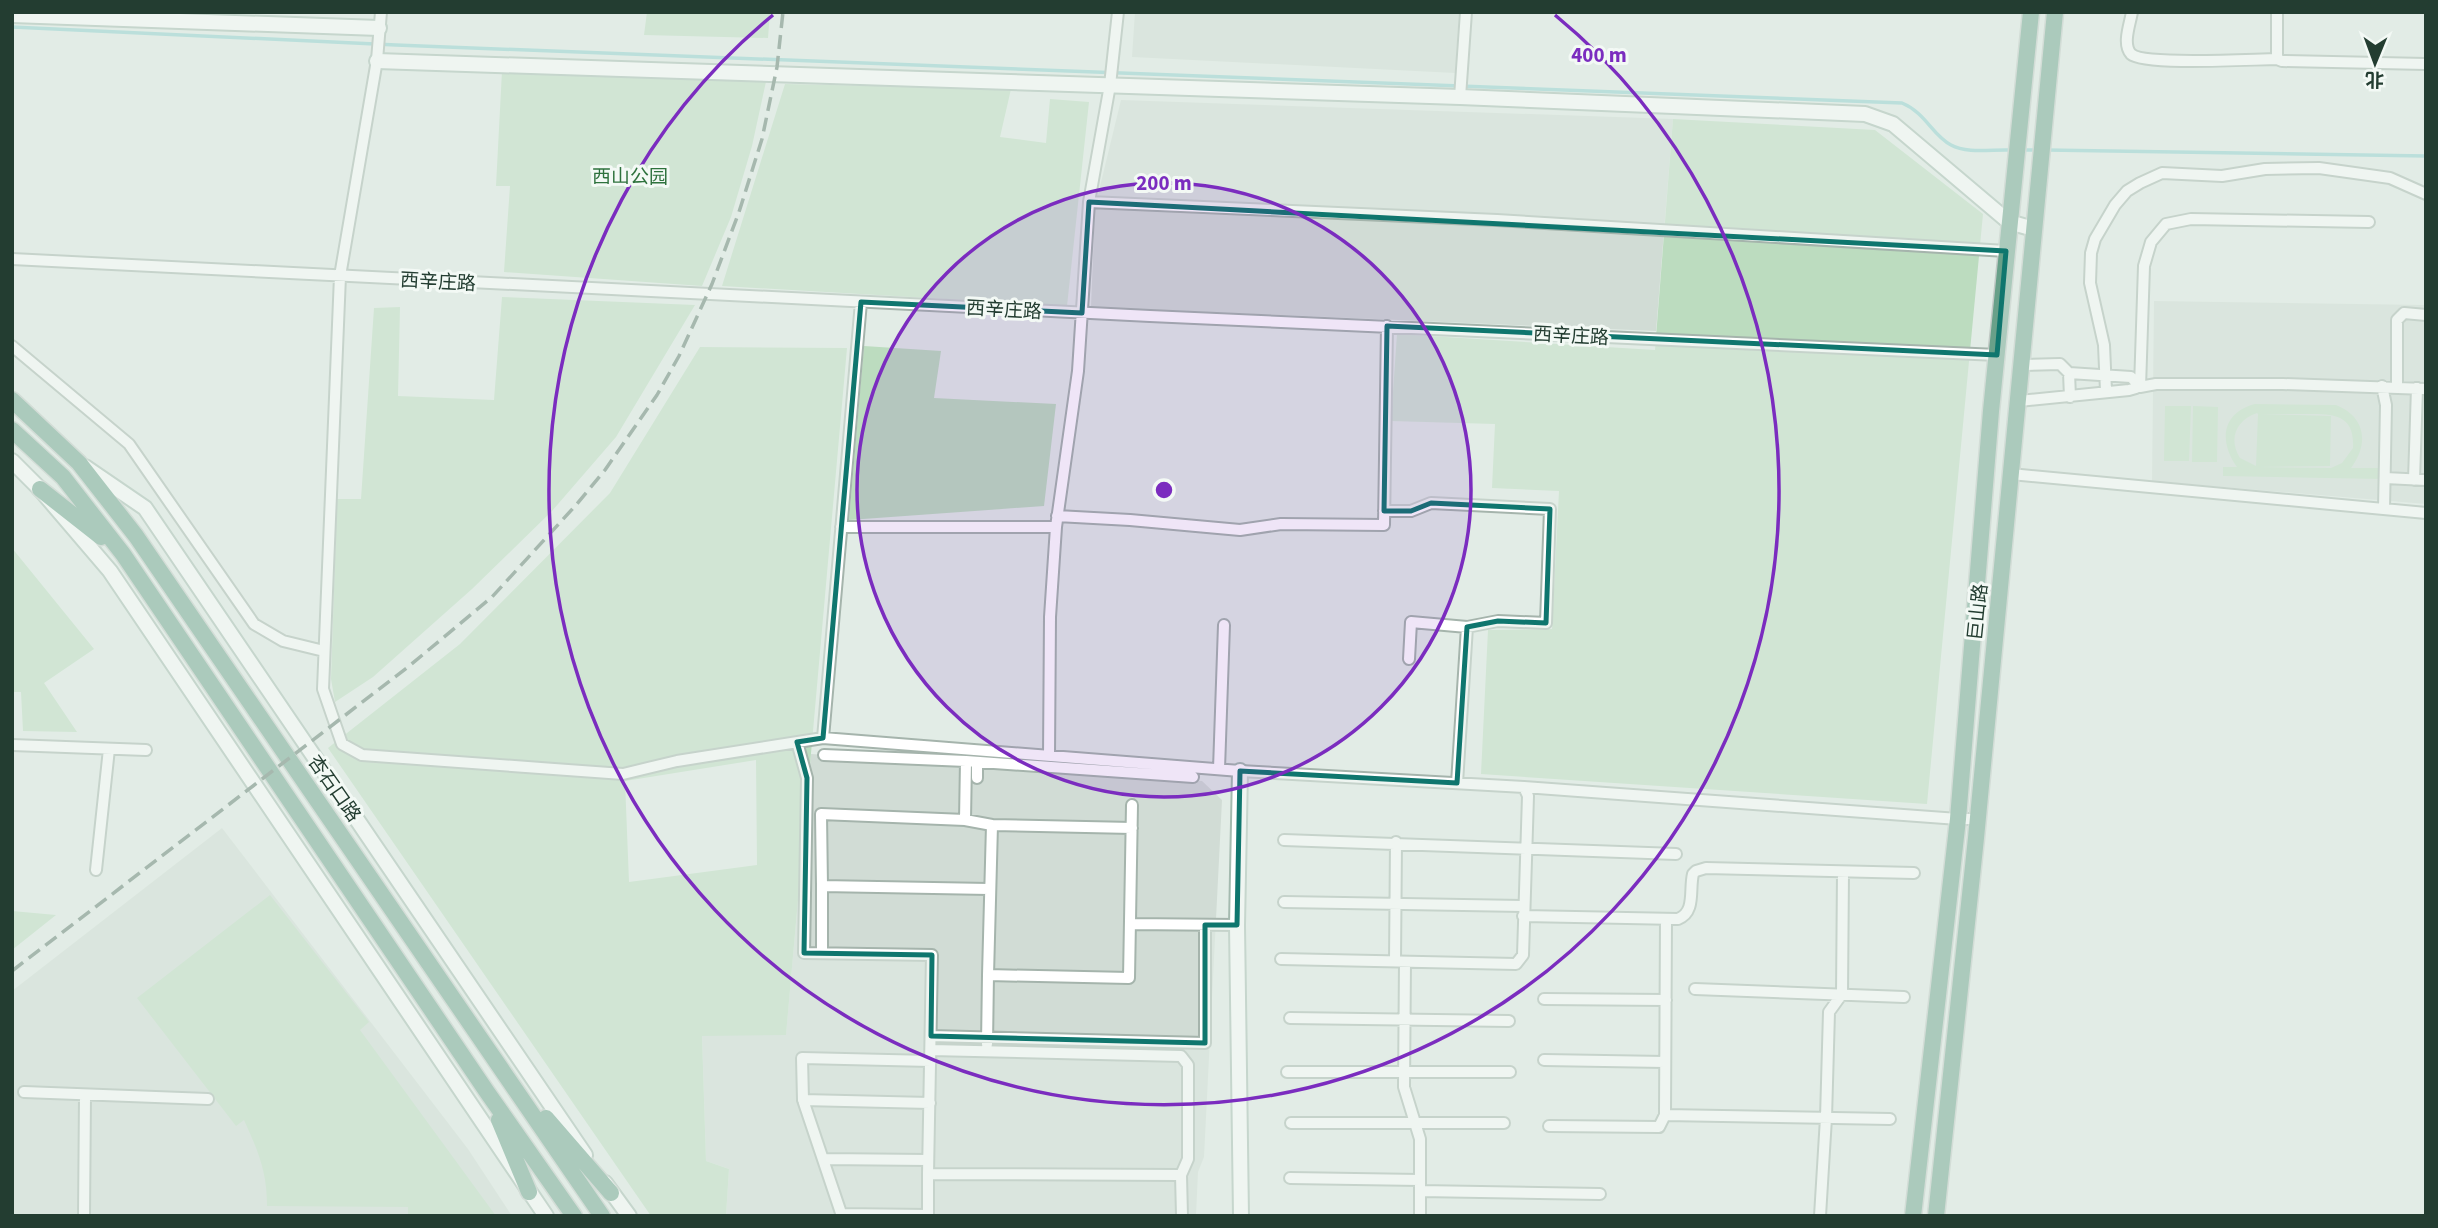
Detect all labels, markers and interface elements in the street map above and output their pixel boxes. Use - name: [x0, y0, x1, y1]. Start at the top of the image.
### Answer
- north arrow: [2340, 28, 2410, 98]
- text: 400 m: [1571, 40, 1627, 70]
- text: 北: [2365, 65, 2384, 92]
- park label: 西山公园: [592, 164, 668, 191]
- text: 200 m: [1136, 168, 1192, 198]
- street label: 西辛庄路: [399, 267, 477, 298]
- street label: 西辛庄路: [965, 295, 1043, 326]
- street label: 西辛庄路: [1532, 321, 1610, 352]
- centre of rings: [1152, 478, 1176, 502]
- street label: 巨山路: [1962, 582, 1995, 642]
- street label: 杏石口路: [301, 750, 367, 828]

